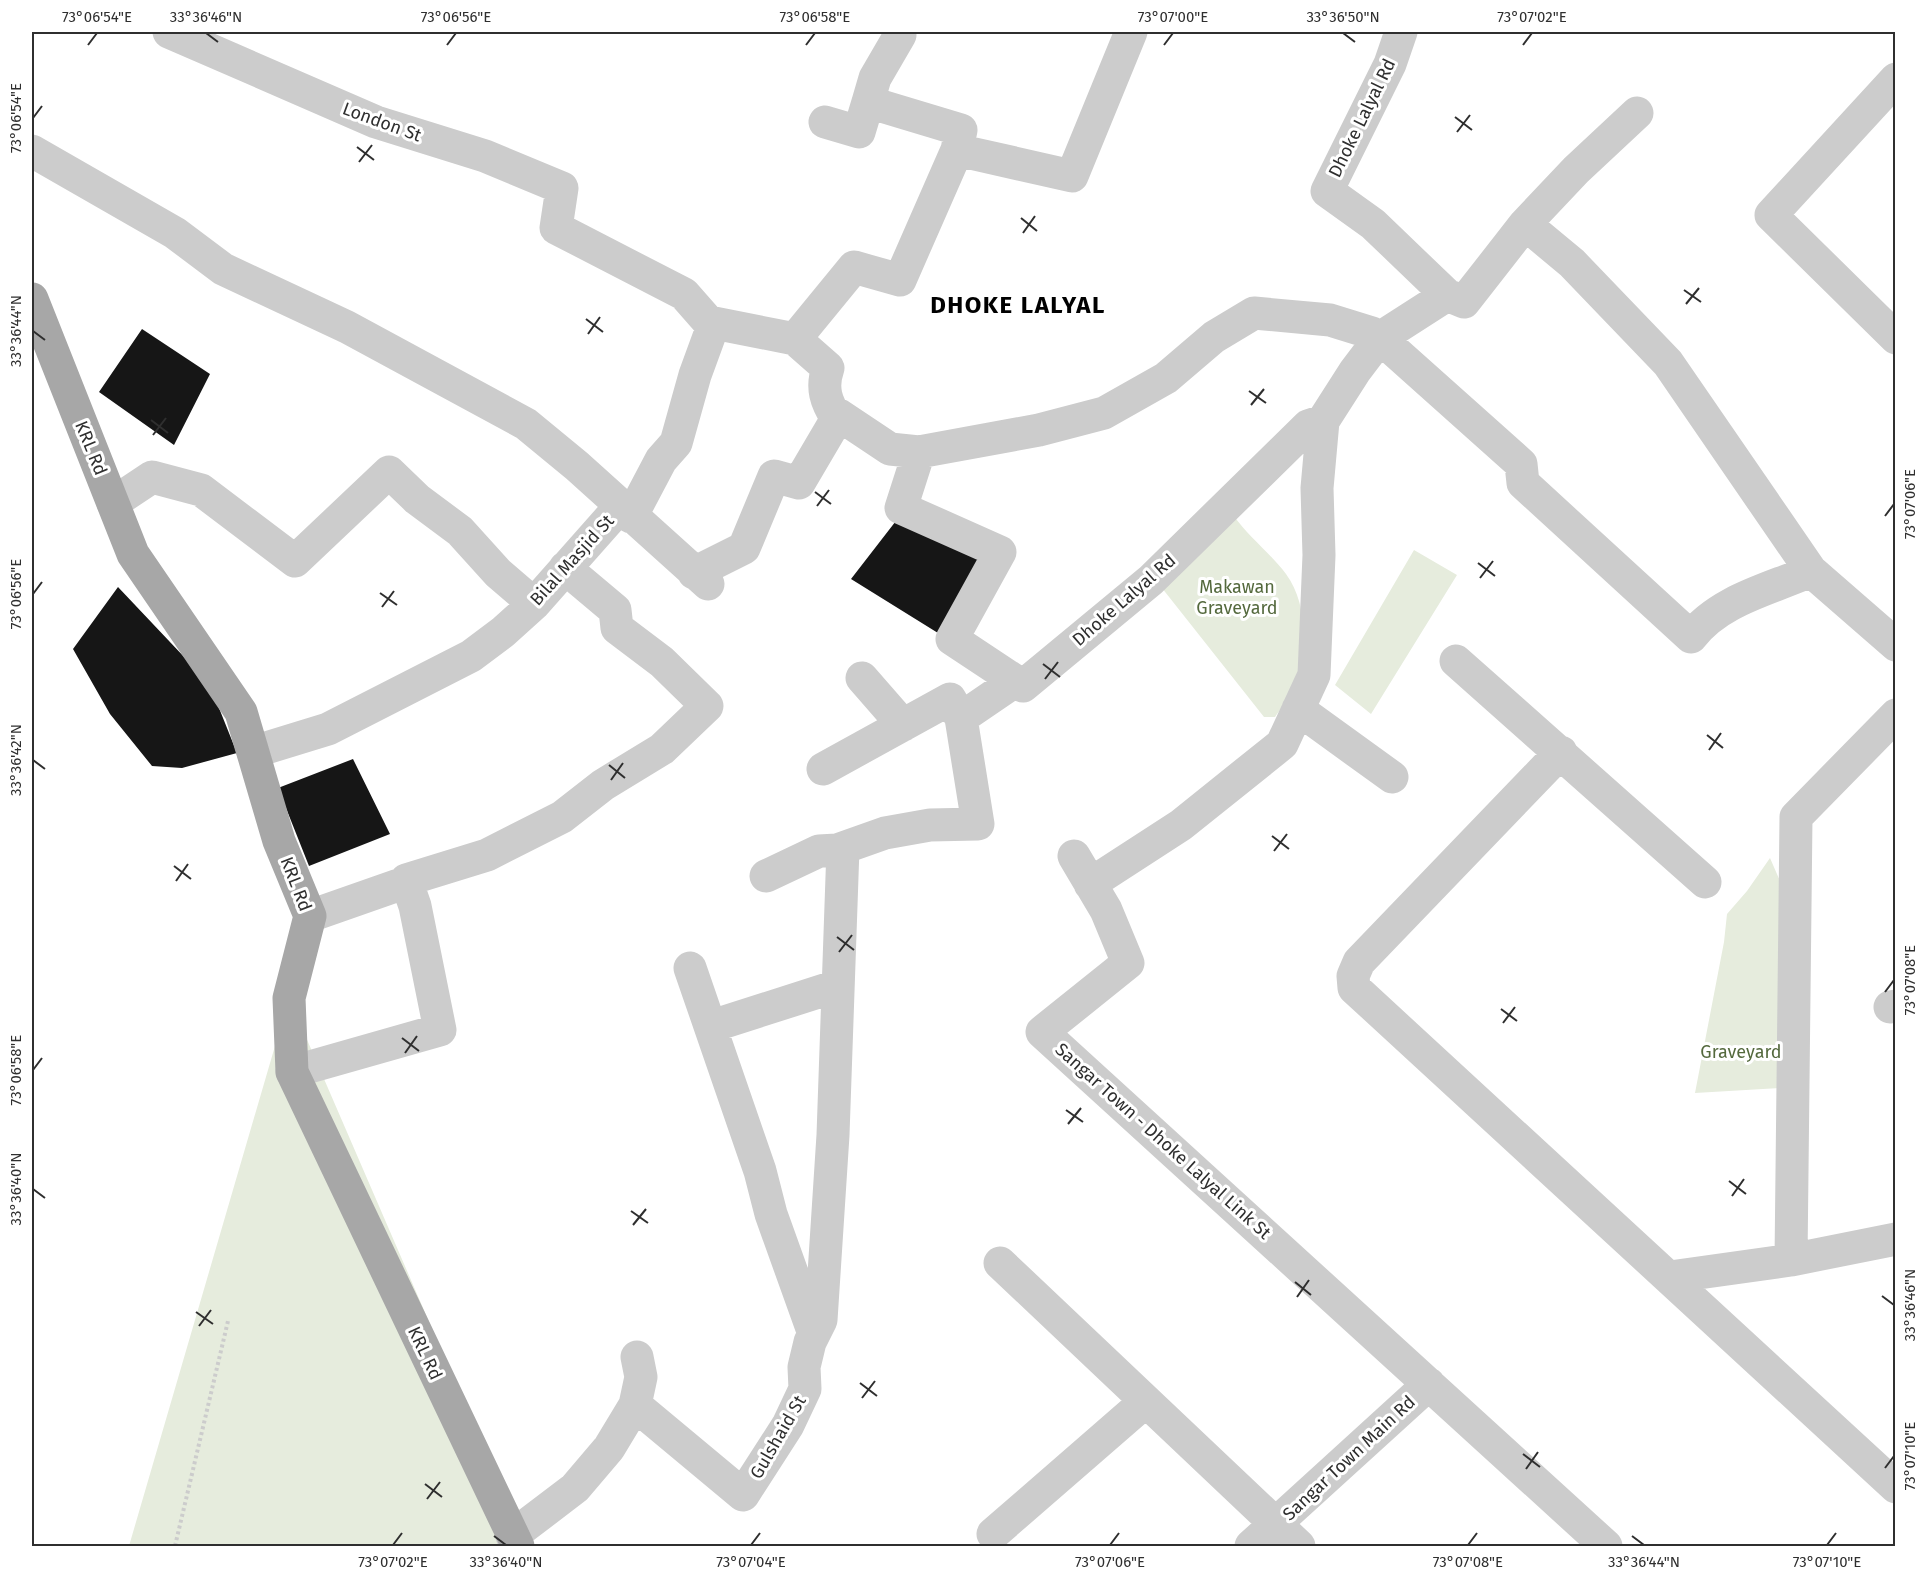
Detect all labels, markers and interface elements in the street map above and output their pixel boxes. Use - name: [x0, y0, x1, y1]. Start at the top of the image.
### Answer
- text: 73°06'54"E: [62, 8, 132, 26]
- text: 33°36'46"N: [170, 8, 242, 26]
- text: 73°06'56"E: [421, 8, 491, 26]
- text: 73°06'58"E: [780, 8, 850, 26]
- text: 73°07'00"E: [1138, 8, 1208, 26]
- text: 33°36'50"N: [1306, 8, 1380, 26]
- text: 73°07'02"E: [1497, 8, 1567, 26]
- street label: Dhoke Lalyal Rd: [1324, 55, 1400, 181]
- text: 73°06'54"E: [7, 83, 25, 153]
- street label: London St: [339, 98, 425, 147]
- district label: DHOKE LALYAL: [930, 291, 1106, 319]
- text: 33°36'44"N: [7, 295, 25, 367]
- street label: KRL Rd: [70, 418, 112, 478]
- text: 73°07'06"E: [1901, 469, 1919, 539]
- street label: Bilal Masjid St: [525, 510, 619, 610]
- street label: Dhoke Lalyal Rd: [1068, 549, 1180, 651]
- text: 73°06'56"E: [7, 559, 25, 629]
- park label: Makawan Graveyard: [1196, 576, 1278, 619]
- text: 33°36'42"N: [7, 724, 25, 796]
- street label: KRL Rd: [276, 854, 316, 914]
- text: 73°07'08"E: [1901, 945, 1919, 1015]
- text: 73°06'58"E: [7, 1035, 25, 1105]
- street label: Sangar Town - Dhoke Lalyal Link St: [1051, 1038, 1276, 1244]
- park label: Graveyard: [1700, 1041, 1782, 1063]
- text: 33°36'40"N: [7, 1152, 25, 1226]
- text: 33°36'46"N: [1901, 1269, 1919, 1341]
- street label: KRL Rd: [403, 1323, 447, 1383]
- street label: Gulshaid St: [745, 1391, 811, 1483]
- street label: Sangar Town Main Rd: [1278, 1391, 1420, 1525]
- text: 73°07'10"E: [1901, 1422, 1919, 1490]
- text: 73°07'02"E: [358, 1553, 428, 1571]
- text: 33°36'40"N: [469, 1553, 543, 1571]
- text: 73°07'04"E: [716, 1553, 786, 1571]
- text: 73°07'06"E: [1075, 1553, 1145, 1571]
- text: 73°07'08"E: [1433, 1553, 1503, 1571]
- text: 33°36'44"N: [1608, 1553, 1680, 1571]
- text: 73°07'10"E: [1793, 1553, 1861, 1571]

